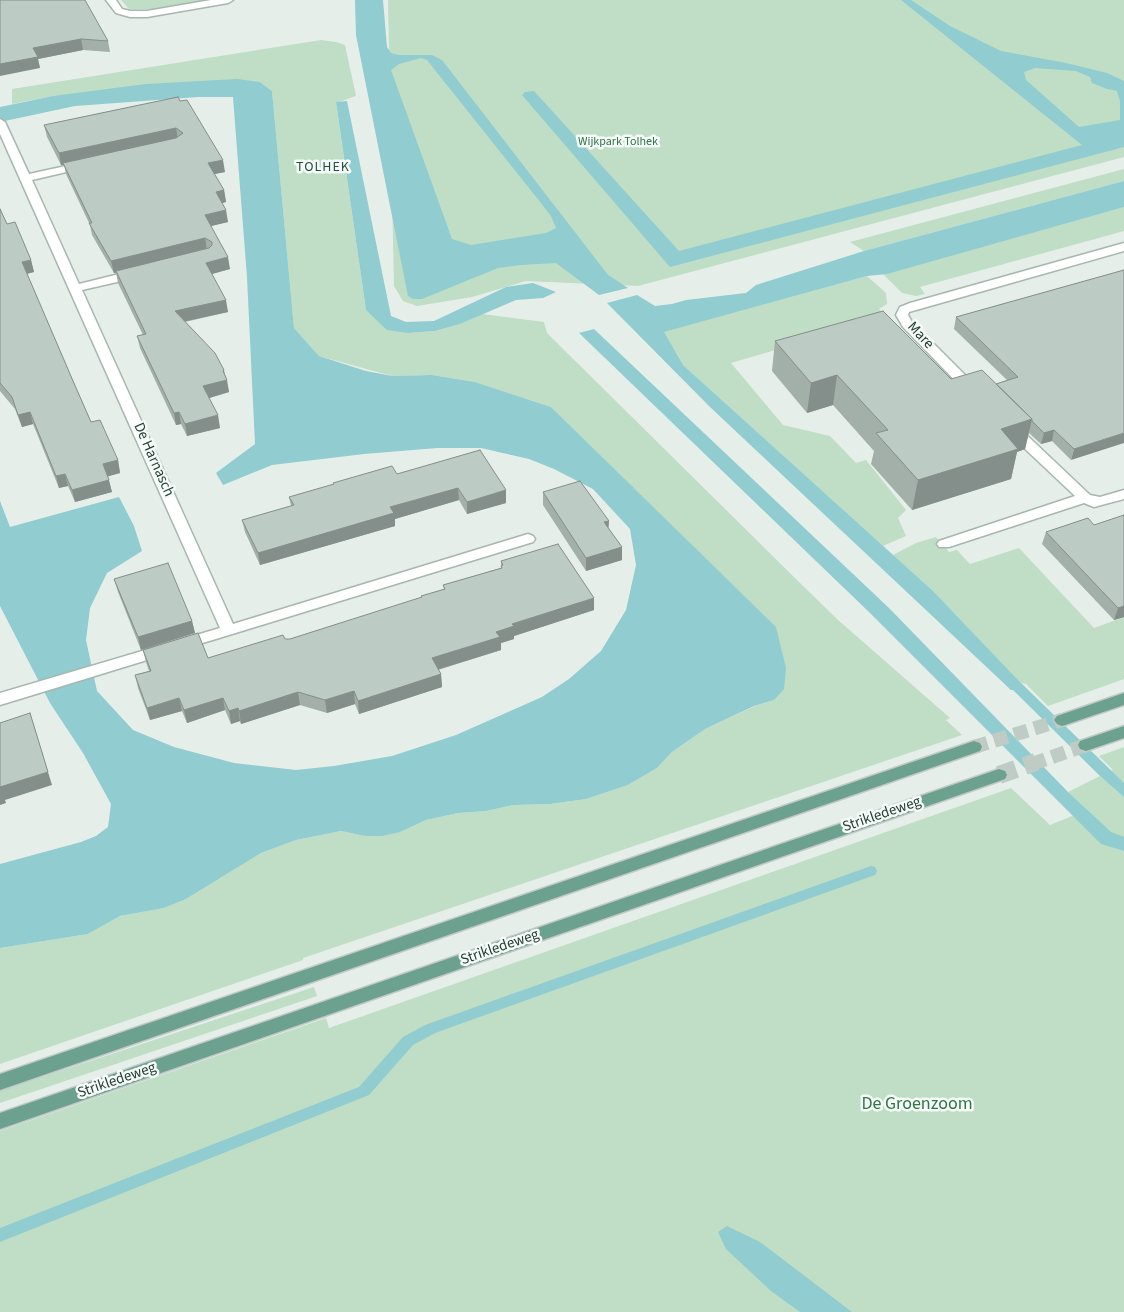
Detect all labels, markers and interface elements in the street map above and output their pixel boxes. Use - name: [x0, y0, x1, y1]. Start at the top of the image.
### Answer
- park label: Wijkpark Tolhek: [578, 135, 658, 149]
- district label: TOLHEK: [295, 160, 351, 176]
- street label: Mare: [903, 319, 937, 353]
- street label: De Harnasch: [129, 420, 177, 500]
- street label: Strikledeweg: [840, 793, 924, 837]
- street label: Strikledeweg: [458, 926, 542, 970]
- street label: Strikledeweg: [75, 1059, 159, 1103]
- park label: De Groenzoom: [861, 1094, 973, 1116]

